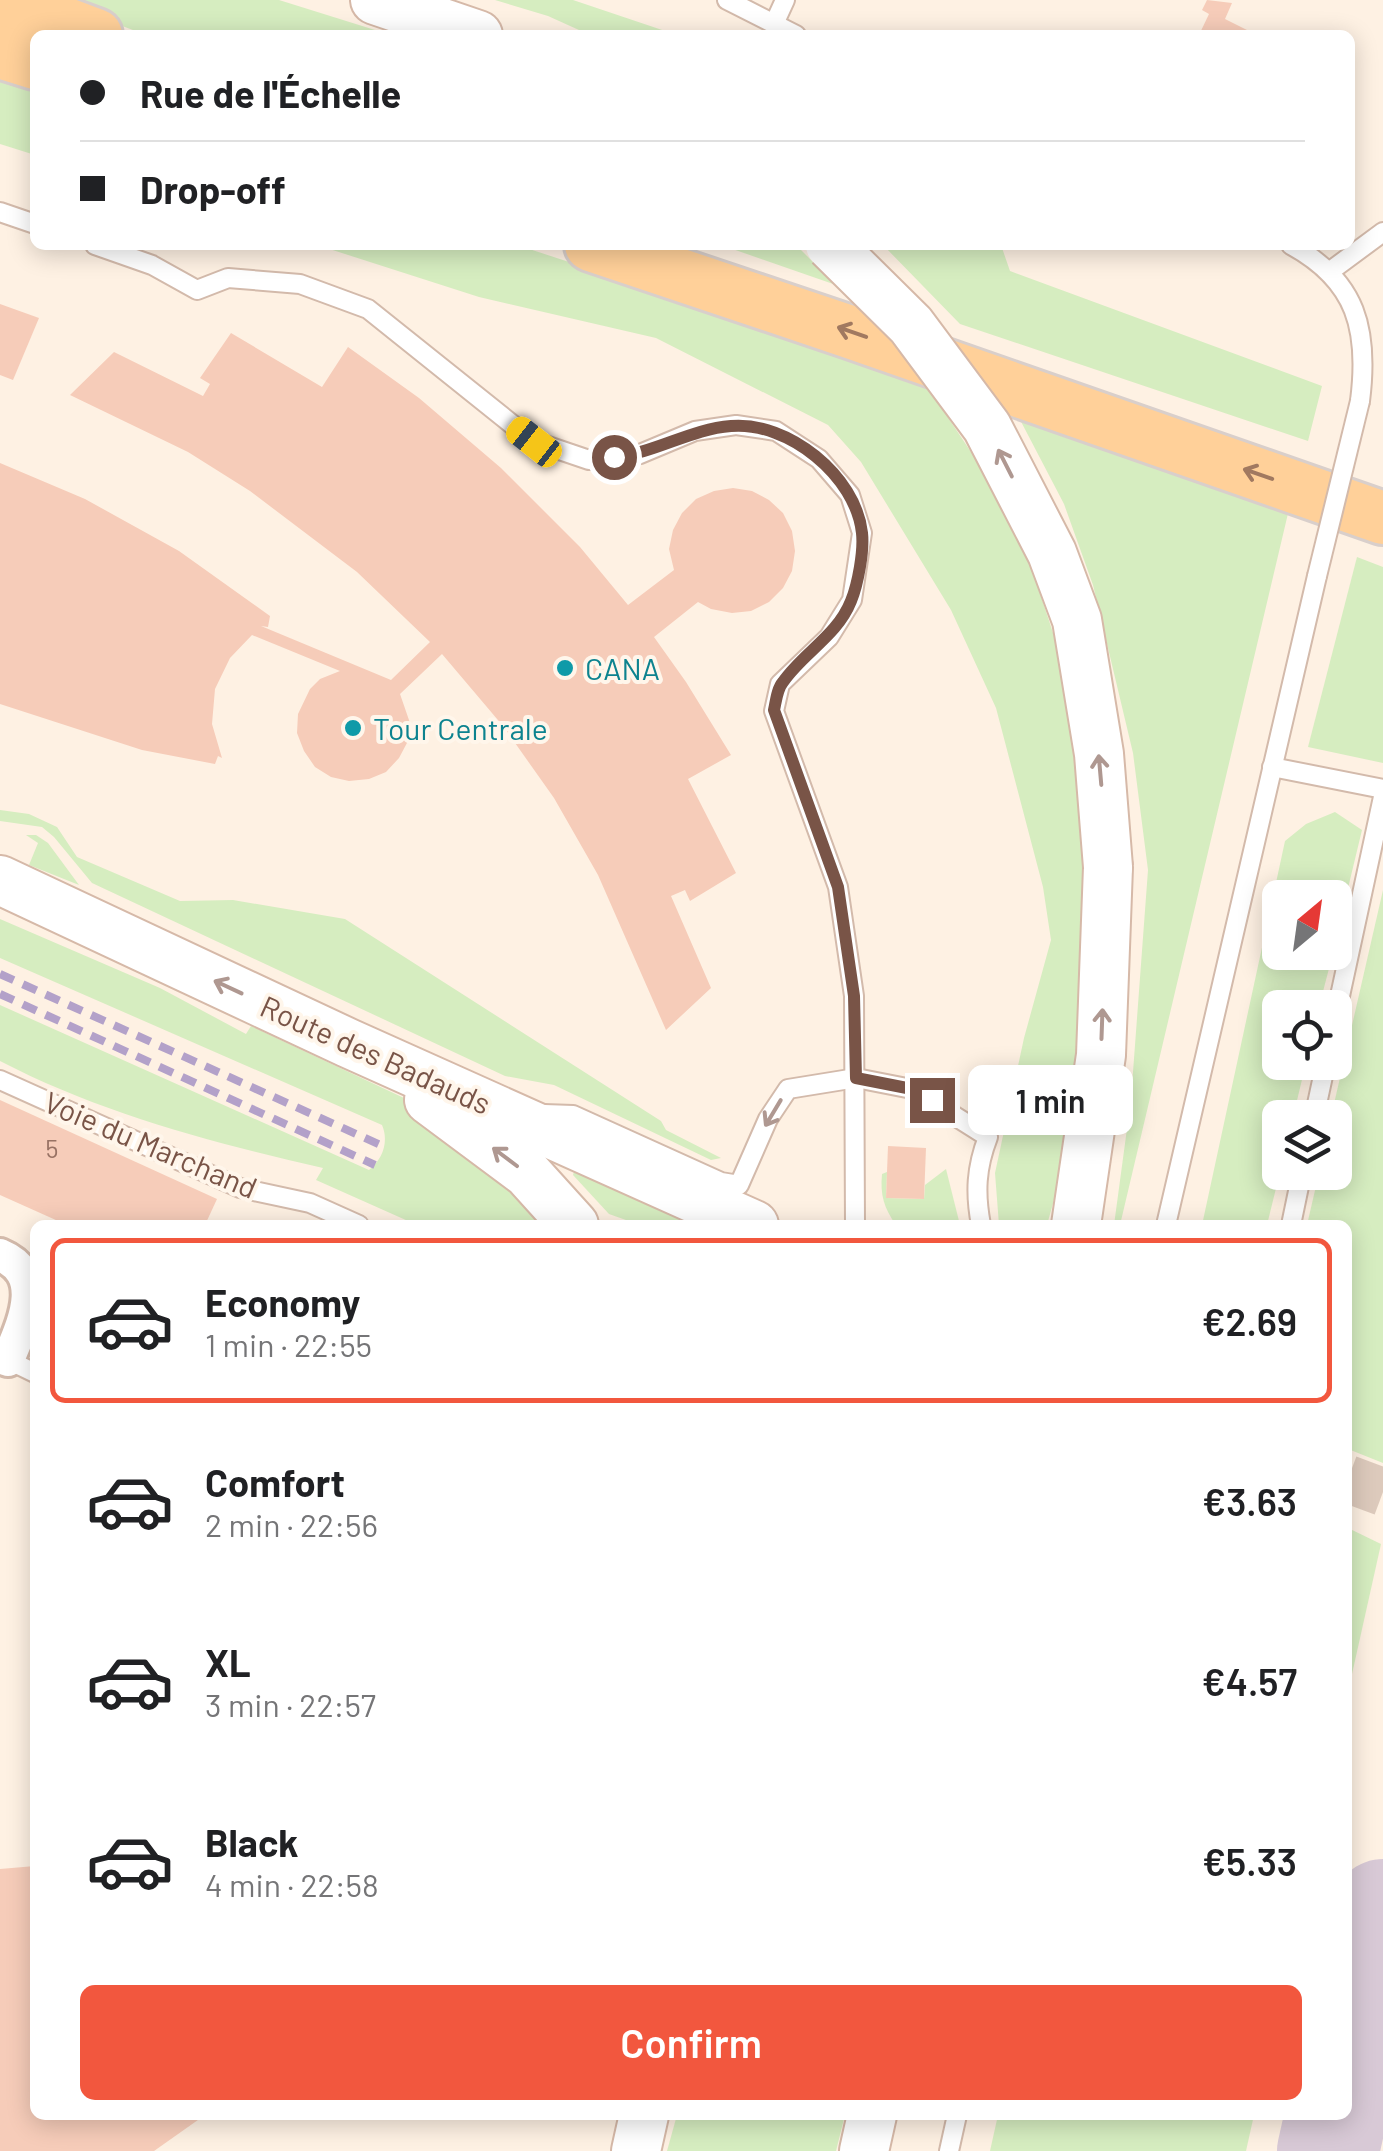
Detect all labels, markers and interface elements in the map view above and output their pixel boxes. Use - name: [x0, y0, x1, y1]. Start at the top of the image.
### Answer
- text: Rue de l'Échelle: [140, 70, 401, 116]
- text: Drop-off: [140, 166, 286, 212]
- one-way arrow: [837, 322, 868, 340]
- car: [501, 412, 567, 472]
- route start: [592, 435, 637, 480]
- one-way arrow: [995, 448, 1014, 478]
- one-way arrow: [1243, 464, 1274, 482]
- place label: CANA: [585, 650, 660, 686]
- marker: CANA: [554, 657, 576, 679]
- place label: Tour Centrale: [373, 710, 548, 746]
- marker: Tour Centrale: [342, 717, 364, 739]
- one-way arrow: [1091, 754, 1110, 787]
- north arrow: [1262, 880, 1352, 970]
- map controls: [1262, 880, 1352, 1190]
- one-way arrow: [214, 976, 244, 995]
- street label: Route des Badauds: [255, 987, 497, 1121]
- button: locate: [1262, 990, 1352, 1080]
- one-way arrow: [1093, 1009, 1112, 1041]
- callout: 1 min: [967, 1065, 1132, 1135]
- route end: [910, 1078, 955, 1123]
- text: 1 min: [1016, 1081, 1085, 1119]
- street label: Voie du Marchand: [39, 1083, 263, 1205]
- one-way arrow: [763, 1098, 783, 1126]
- button: layers: [1262, 1100, 1352, 1190]
- house number: 5: [46, 1133, 58, 1163]
- one-way arrow: [492, 1146, 519, 1167]
- icon: car: [85, 1276, 175, 1366]
- text: Economy: [205, 1279, 360, 1325]
- text: €2.69: [1201, 1298, 1297, 1344]
- text: 1 min · 22:55: [205, 1325, 372, 1363]
- icon: car: [85, 1456, 175, 1546]
- text: Comfort: [205, 1459, 345, 1505]
- text: €3.63: [1202, 1478, 1297, 1524]
- text: 2 min · 22:56: [205, 1505, 378, 1543]
- icon: car: [85, 1636, 175, 1726]
- text: XL: [205, 1639, 251, 1685]
- text: €4.57: [1202, 1658, 1297, 1704]
- text: 3 min · 22:57: [205, 1685, 376, 1723]
- icon: car: [85, 1816, 175, 1906]
- text: Black: [205, 1819, 299, 1865]
- text: €5.33: [1202, 1838, 1297, 1884]
- text: 4 min · 22:58: [205, 1865, 379, 1903]
- button: Confirm: [80, 1985, 1302, 2100]

